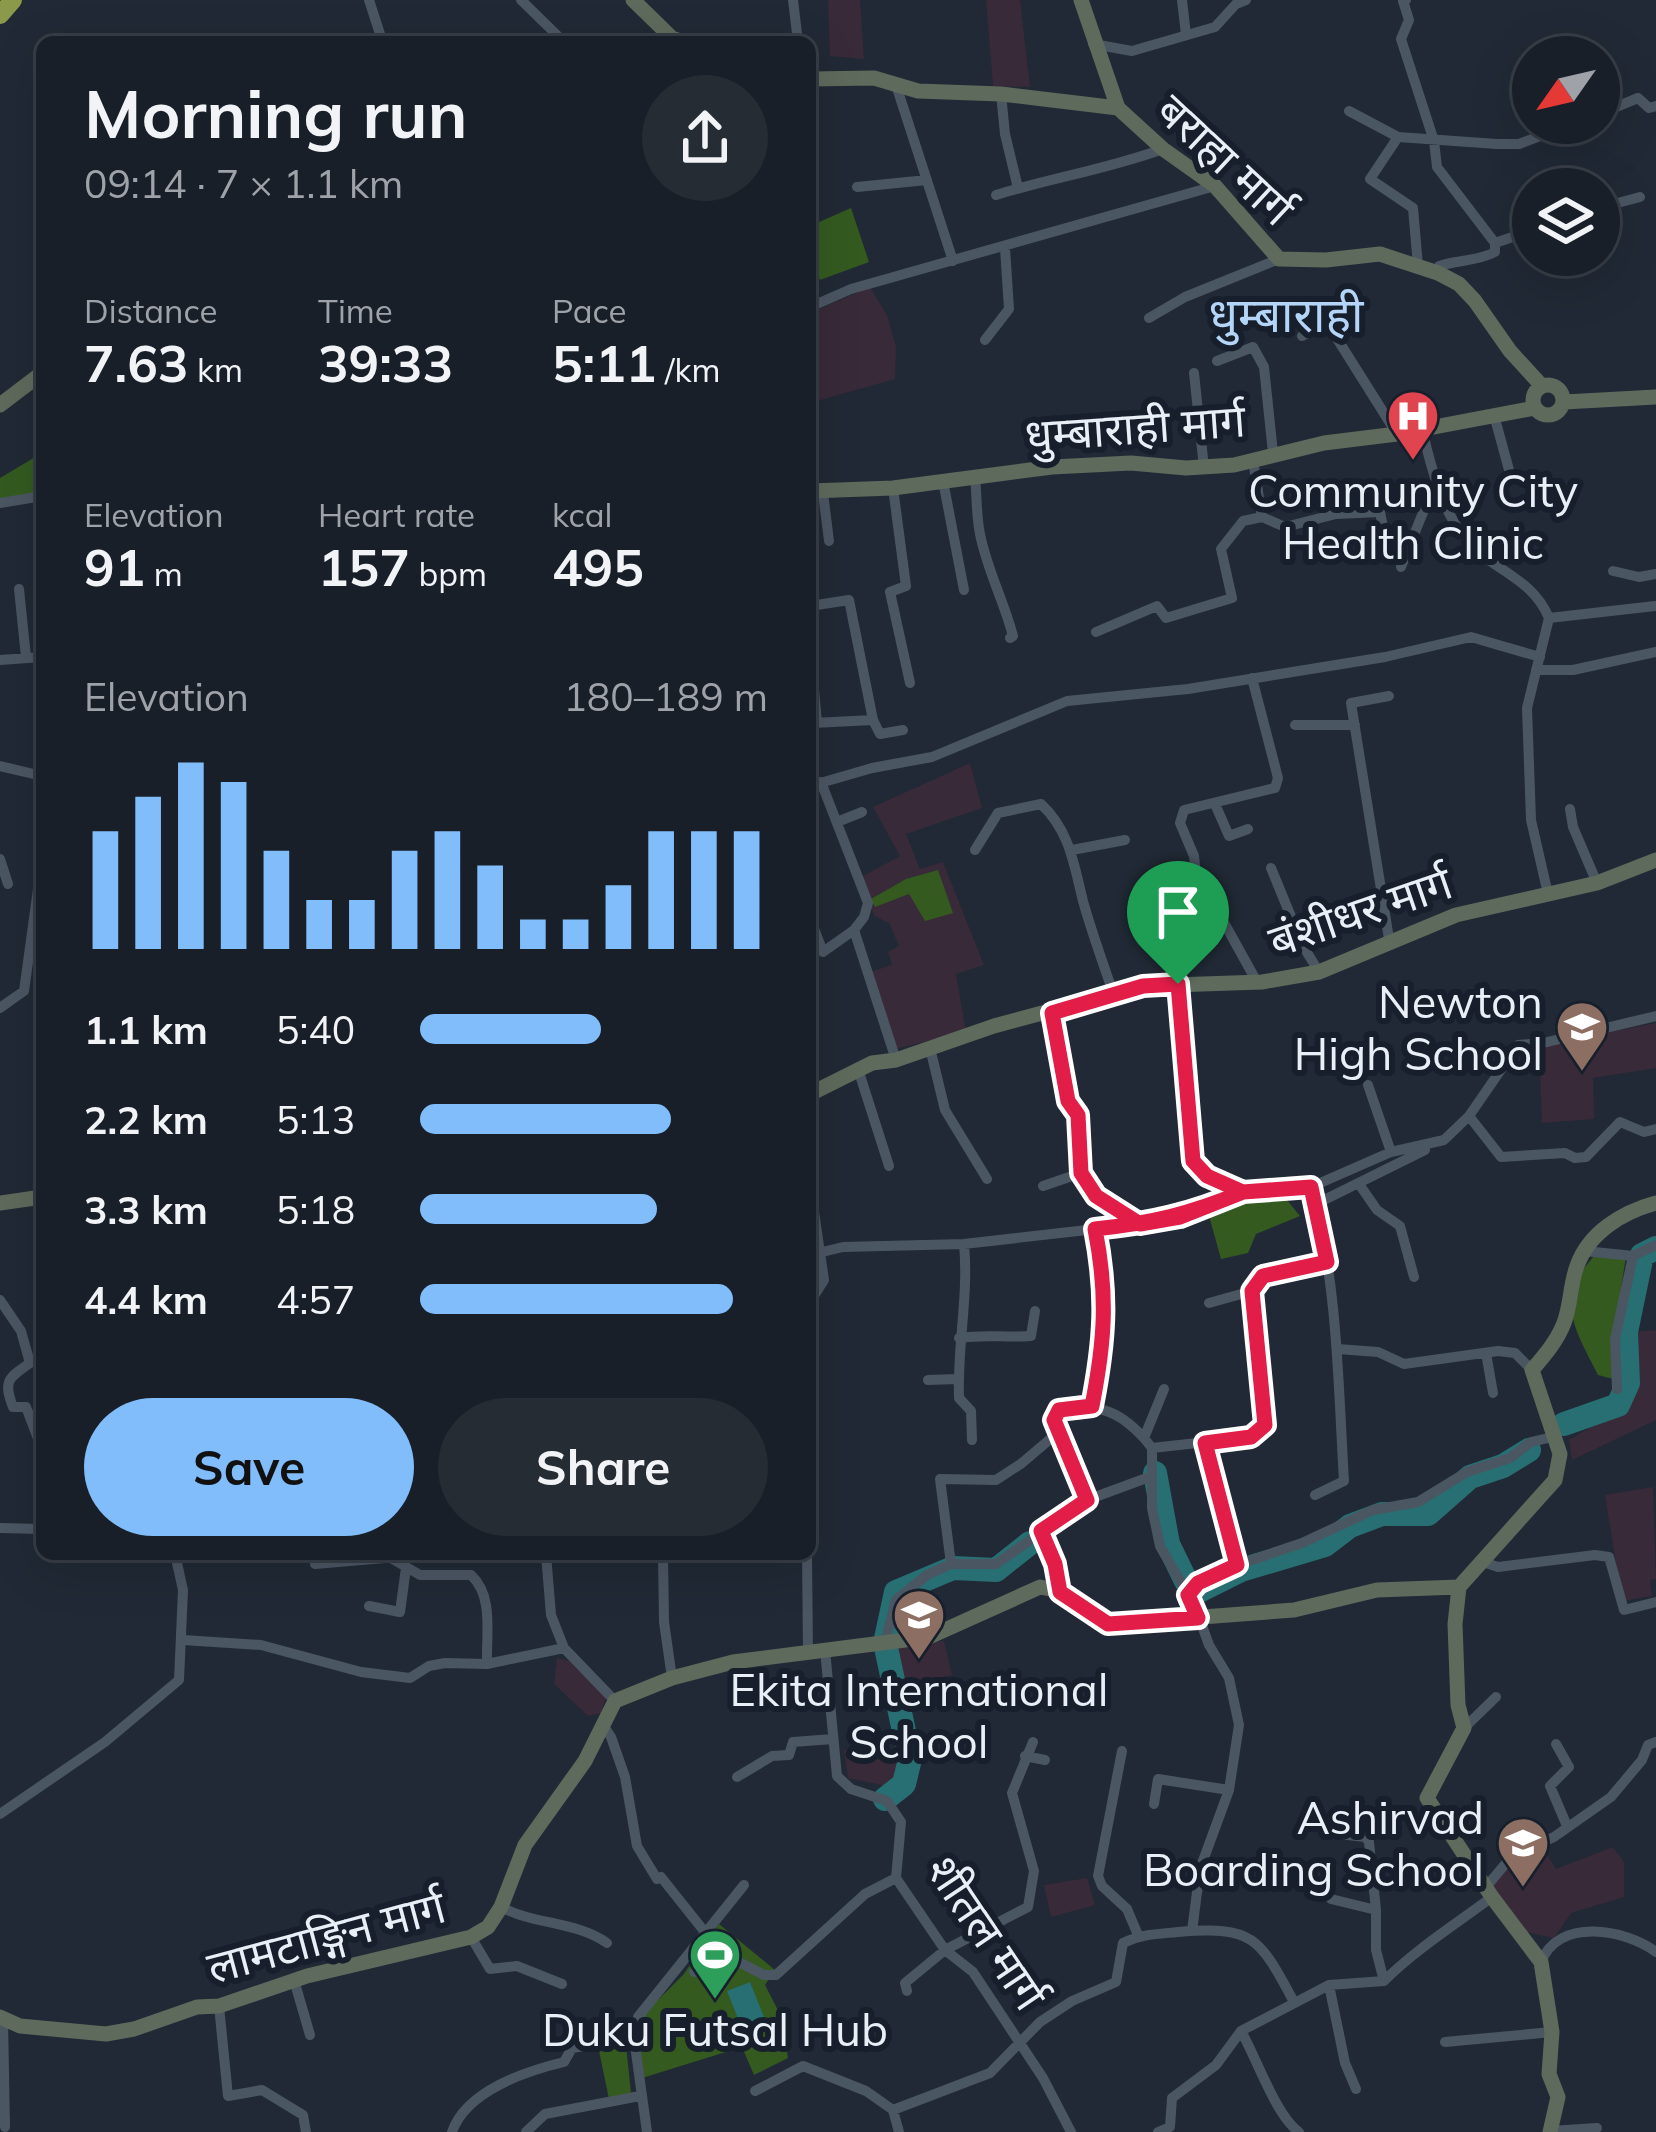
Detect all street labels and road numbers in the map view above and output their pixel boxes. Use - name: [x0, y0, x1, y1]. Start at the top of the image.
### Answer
- street label: बराहा मार्ग: [1146, 82, 1307, 237]
- street label: धुम्बाराही मार्ग: [1023, 391, 1248, 465]
- street label: बंशीधर मार्ग: [1261, 853, 1460, 968]
- street label: शीतल मार्ग: [915, 1844, 1059, 2021]
- street label: लामटाङ्गिन मार्ग: [201, 1877, 452, 1995]

